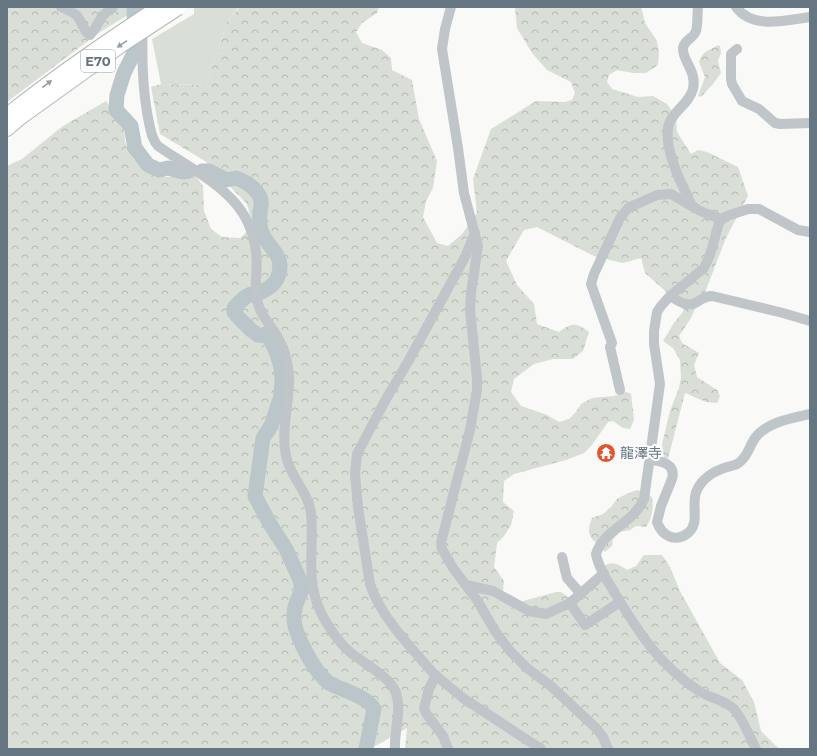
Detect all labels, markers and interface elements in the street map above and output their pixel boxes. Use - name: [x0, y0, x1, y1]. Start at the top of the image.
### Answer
- one-way arrow: [117, 40, 127, 48]
- road number: E70: [81, 50, 115, 72]
- one-way arrow: [42, 80, 53, 88]
- temple icon: 龍澤寺: [595, 442, 617, 464]
- place label: 龍澤寺: [620, 444, 662, 462]

